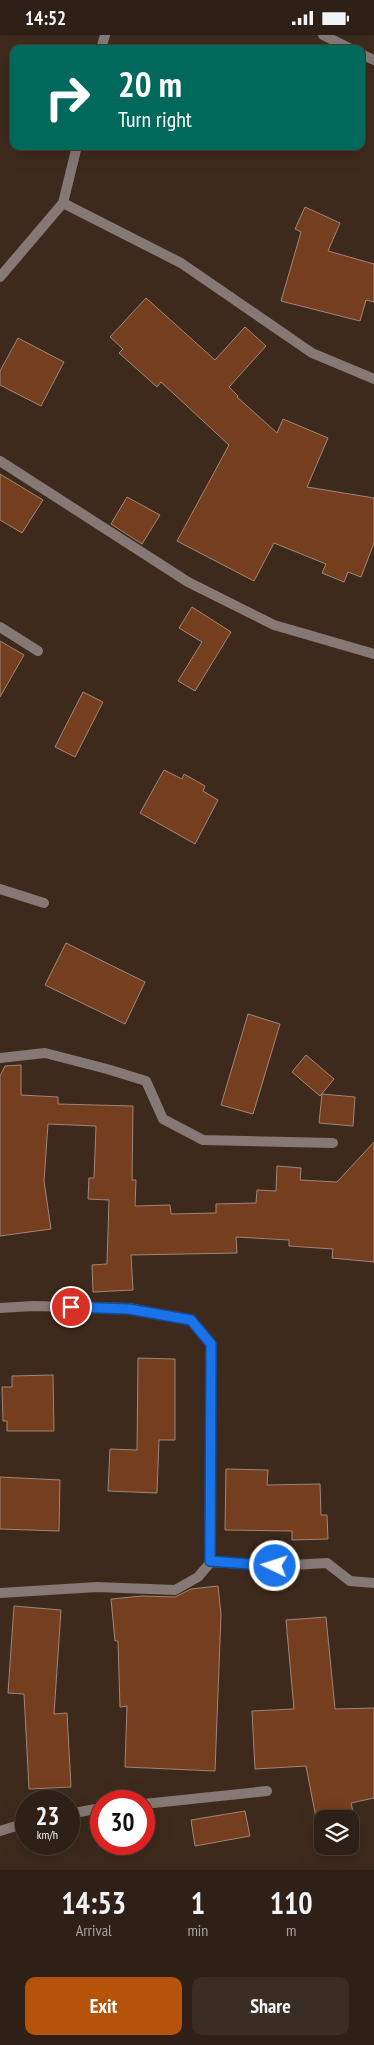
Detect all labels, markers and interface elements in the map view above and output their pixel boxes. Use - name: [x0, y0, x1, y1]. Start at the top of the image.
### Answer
- text: 14:52: [25, 6, 66, 30]
- text: 20 m: [118, 61, 182, 107]
- icon: right: [35, 65, 100, 130]
- text: Turn right: [118, 105, 192, 133]
- pin: [50, 1286, 92, 1328]
- icon: arrive: [57, 1293, 85, 1321]
- position arrow: [248, 1539, 300, 1591]
- speed limit sign: 30: [90, 1790, 155, 1855]
- text: 23: [36, 1800, 59, 1832]
- map controls: [314, 1810, 359, 1855]
- button: layers: [314, 1810, 359, 1855]
- text: km/h: [37, 1827, 58, 1842]
- text: 14:53: [61, 1883, 126, 1922]
- text: 1: [191, 1883, 205, 1922]
- text: 110: [270, 1883, 313, 1922]
- text: Arrival: [76, 1920, 112, 1940]
- text: min: [187, 1920, 208, 1940]
- text: m: [286, 1920, 296, 1940]
- button: Exit: [25, 1977, 182, 2035]
- button: Share: [192, 1977, 349, 2035]

